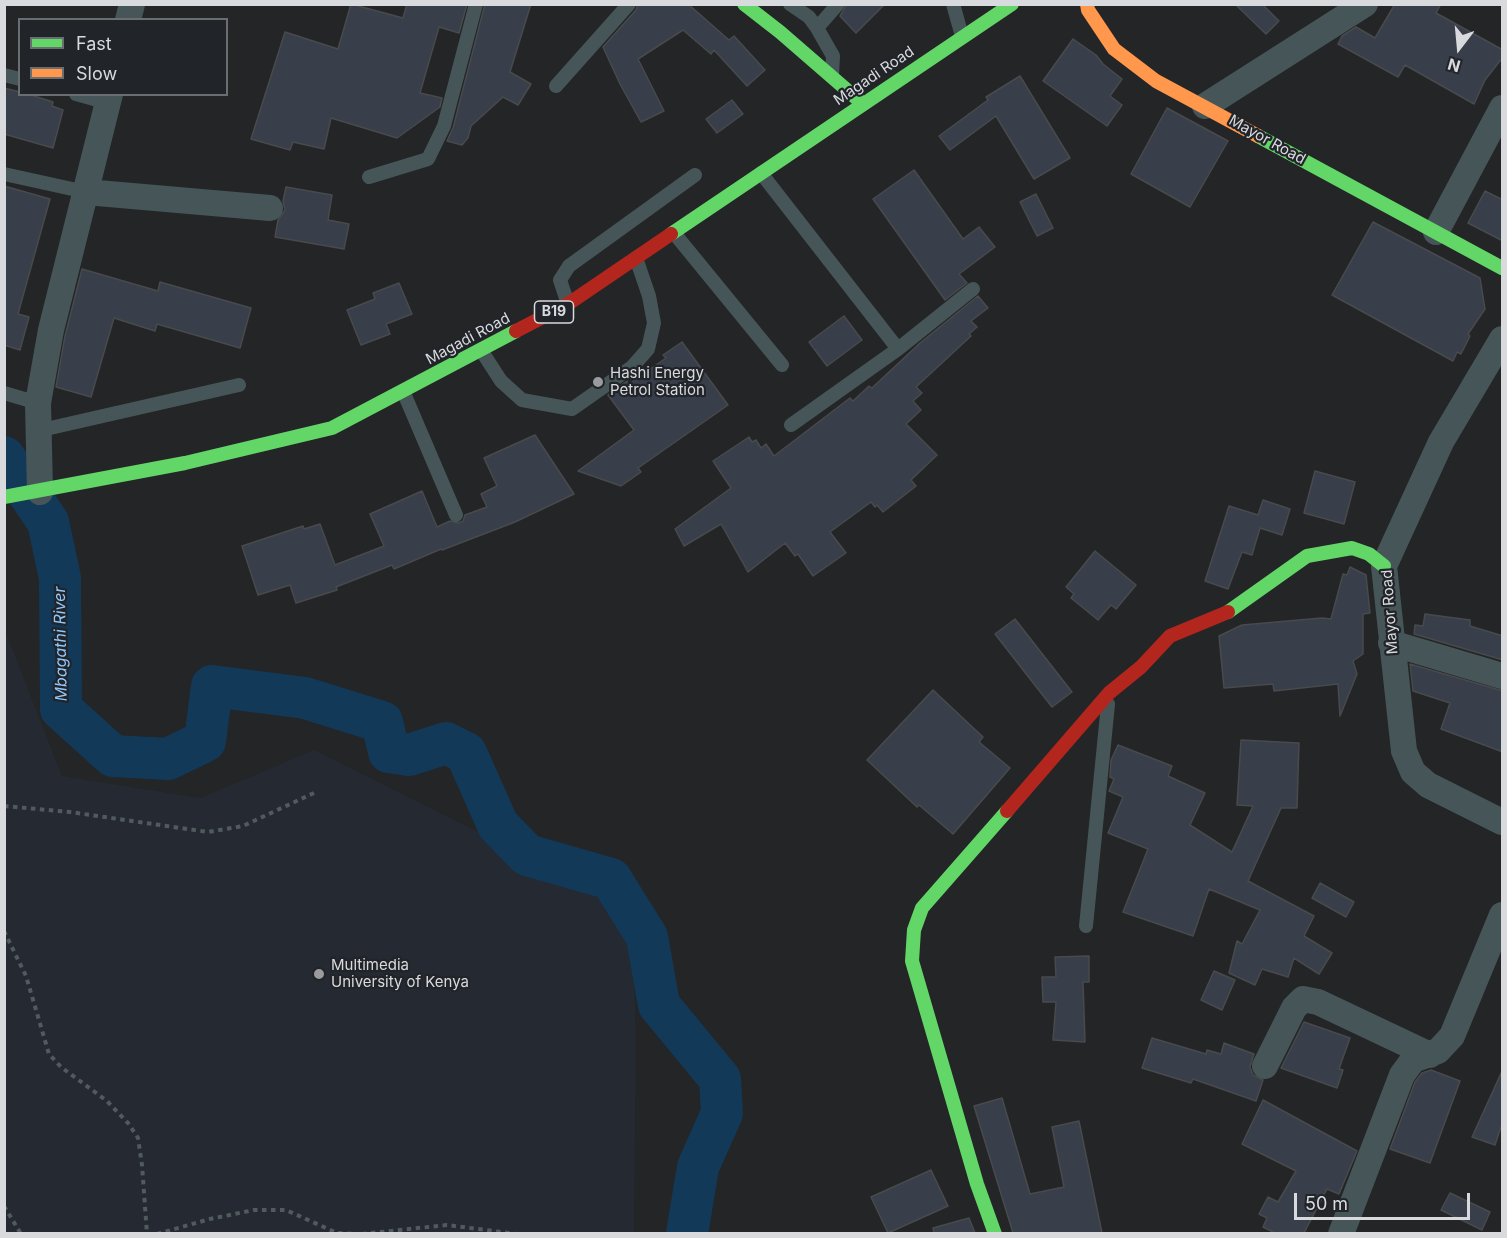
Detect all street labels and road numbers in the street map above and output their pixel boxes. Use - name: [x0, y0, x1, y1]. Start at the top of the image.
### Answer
- street label: Magadi Road: [830, 43, 918, 109]
- street label: Mayor Road: [1225, 112, 1309, 168]
- road number: B19: [534, 301, 574, 323]
- street label: Magadi Road: [423, 309, 513, 369]
- street label: Mayor Road: [1378, 569, 1402, 655]

